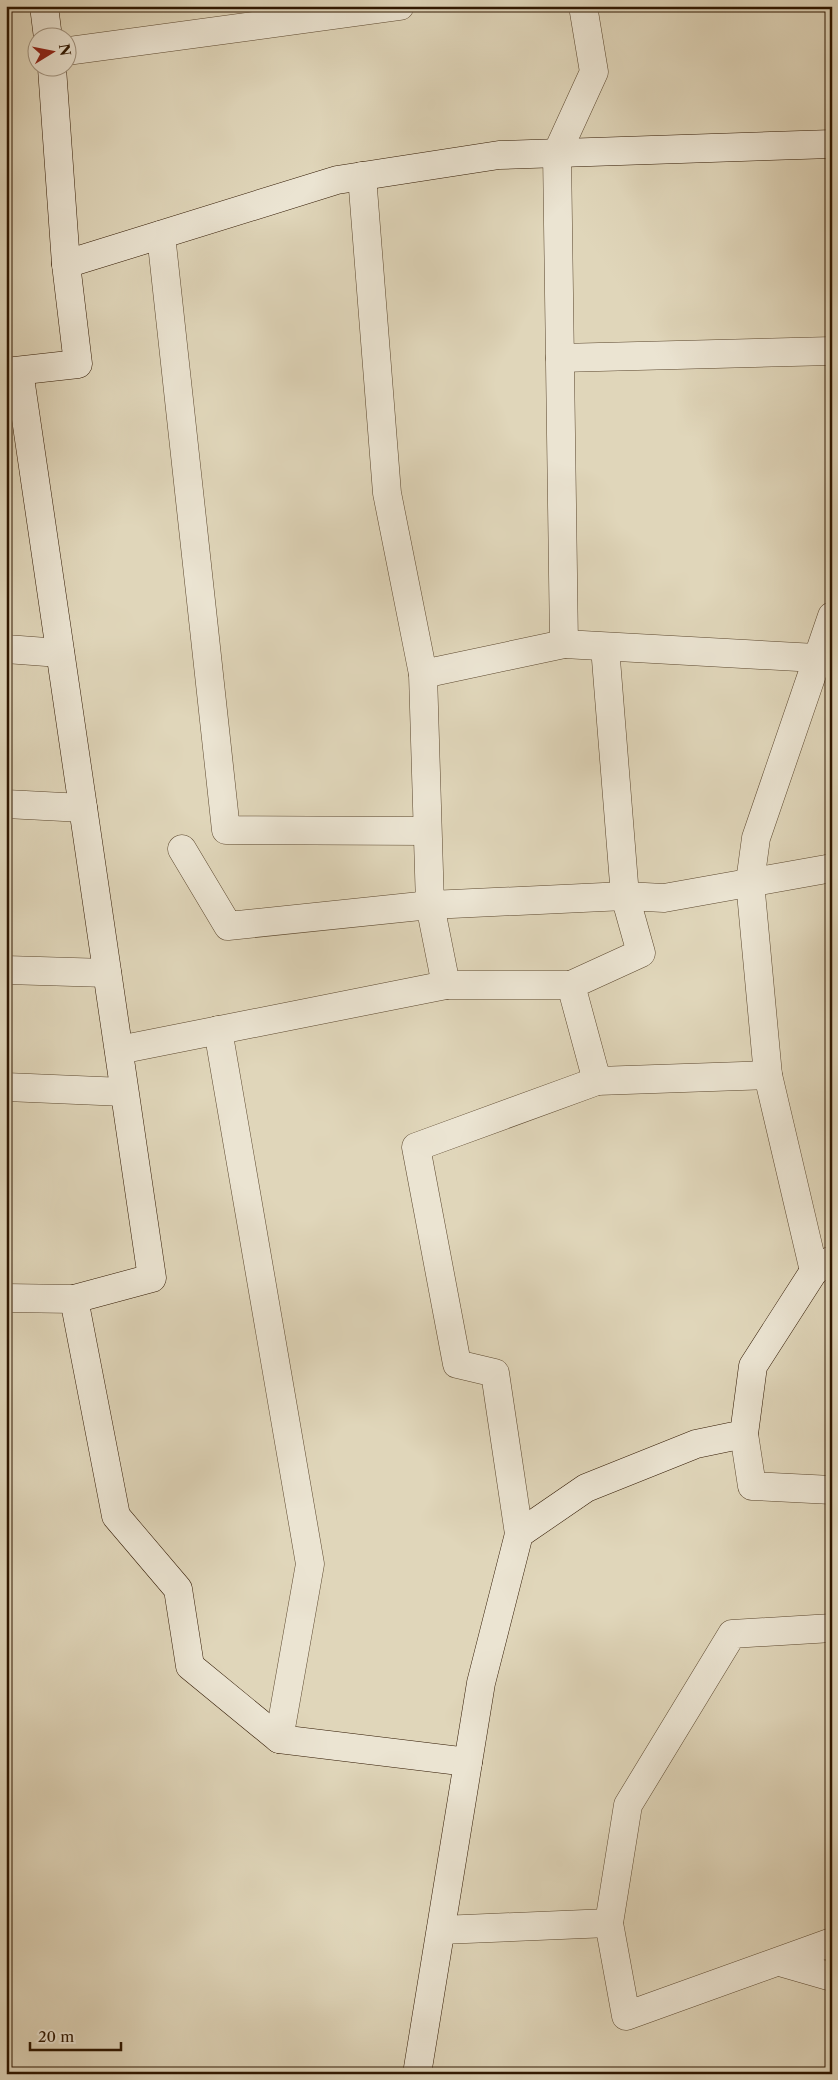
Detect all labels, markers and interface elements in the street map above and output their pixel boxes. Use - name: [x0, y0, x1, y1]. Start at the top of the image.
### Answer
- north arrow: [28, 28, 78, 78]
- text: N: [55, 42, 75, 57]
- scale bar: [30, 2020, 121, 2052]
- text: 20 m: [38, 2027, 74, 2046]

